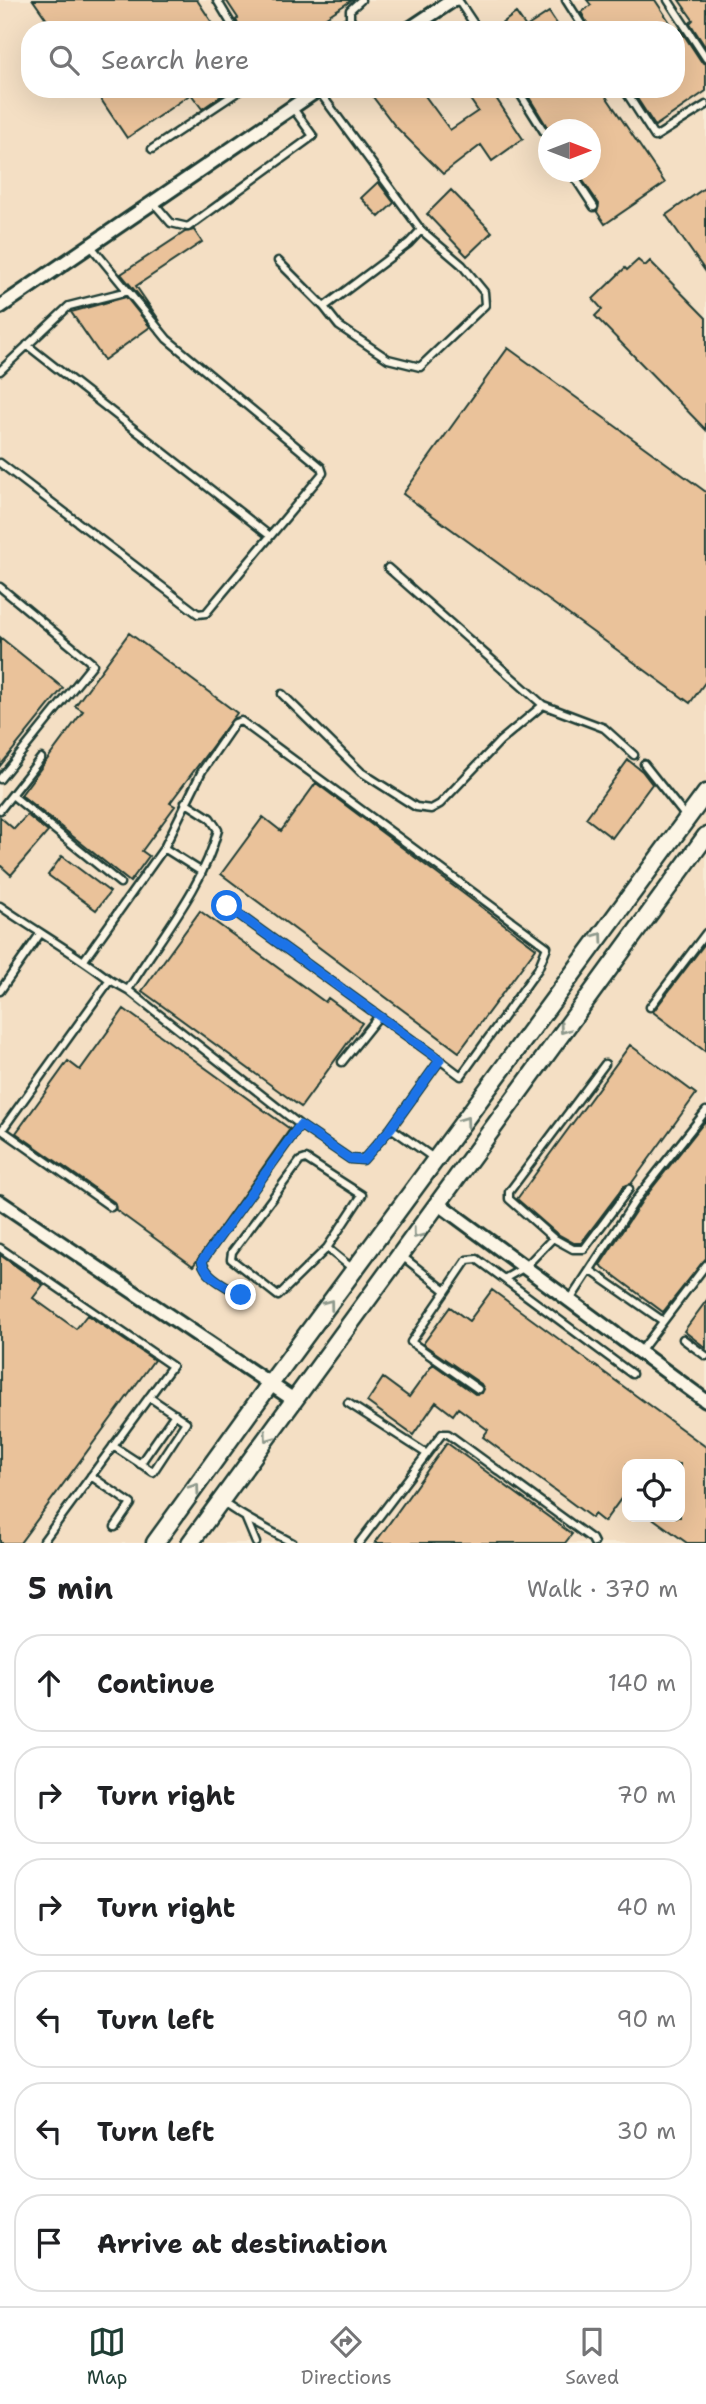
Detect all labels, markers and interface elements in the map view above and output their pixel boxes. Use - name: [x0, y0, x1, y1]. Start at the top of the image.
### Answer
- search box: [21, 21, 685, 98]
- icon: search: [45, 41, 83, 79]
- text: Search here: [101, 42, 250, 77]
- north arrow: [538, 119, 601, 182]
- route start: [211, 890, 242, 921]
- one-way arrow: [591, 932, 603, 945]
- one-way arrow: [560, 1021, 572, 1034]
- one-way arrow: [457, 1116, 469, 1129]
- one-way arrow: [413, 1226, 425, 1238]
- route end: [225, 1279, 256, 1310]
- one-way arrow: [321, 1299, 334, 1312]
- one-way arrow: [263, 1429, 276, 1442]
- map controls: [622, 1459, 685, 1522]
- button: locate: [622, 1459, 685, 1522]
- one-way arrow: [187, 1483, 199, 1496]
- text: 5 min: [28, 1568, 113, 1609]
- text: Walk · 370 m: [527, 1574, 678, 1604]
- icon: ahead: [30, 1664, 68, 1702]
- text: Continue: [97, 1666, 215, 1701]
- text: 140 m: [608, 1668, 676, 1698]
- icon: right: [30, 1776, 68, 1814]
- text: Turn right: [97, 1778, 235, 1813]
- text: 70 m: [617, 1780, 676, 1810]
- icon: right: [30, 1888, 68, 1926]
- text: Turn right: [97, 1890, 235, 1925]
- text: 40 m: [616, 1892, 676, 1922]
- icon: left: [30, 2000, 68, 2038]
- text: Turn left: [97, 2002, 214, 2037]
- text: 90 m: [616, 2004, 676, 2034]
- icon: left: [30, 2112, 68, 2150]
- text: Turn left: [97, 2114, 214, 2149]
- text: 30 m: [617, 2116, 676, 2146]
- icon: arrive: [30, 2224, 68, 2262]
- text: Arrive at destination: [97, 2226, 387, 2261]
- tab: Map: [87, 2323, 127, 2390]
- tab: Directions: [301, 2323, 392, 2390]
- tab: Saved: [565, 2323, 619, 2390]

